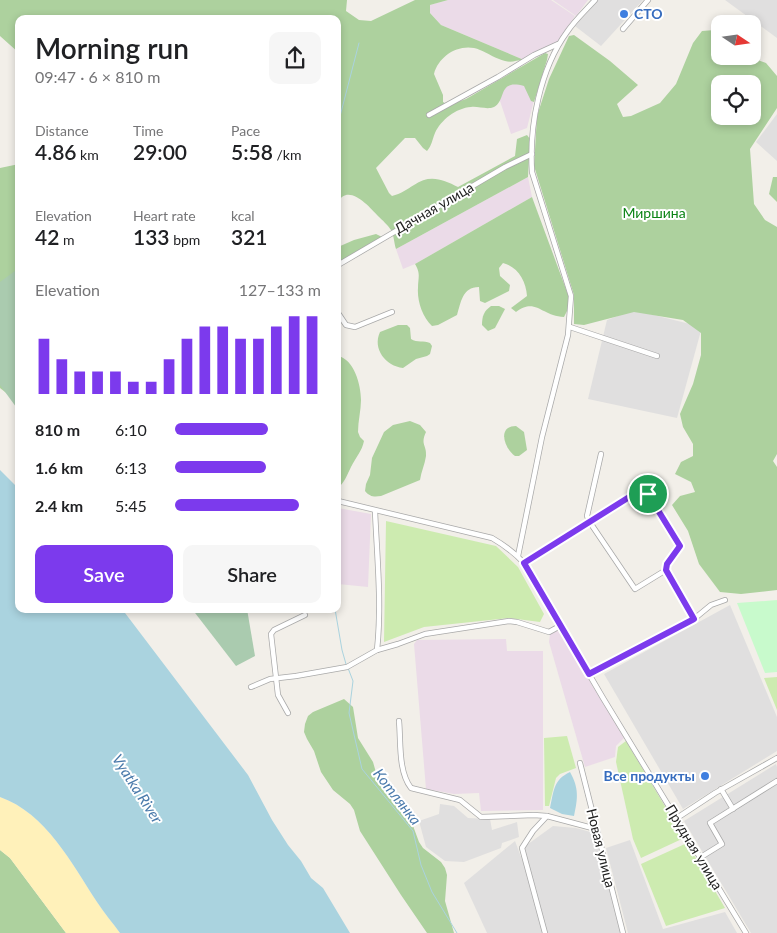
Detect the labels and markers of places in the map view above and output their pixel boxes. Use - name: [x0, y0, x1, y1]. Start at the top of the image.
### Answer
- place label: СТО: [634, 5, 663, 22]
- marker: СТО: [618, 8, 630, 20]
- pin: [627, 473, 669, 515]
- place label: Все продукты: [604, 767, 695, 784]
- marker: Все продукты: [699, 770, 711, 782]

